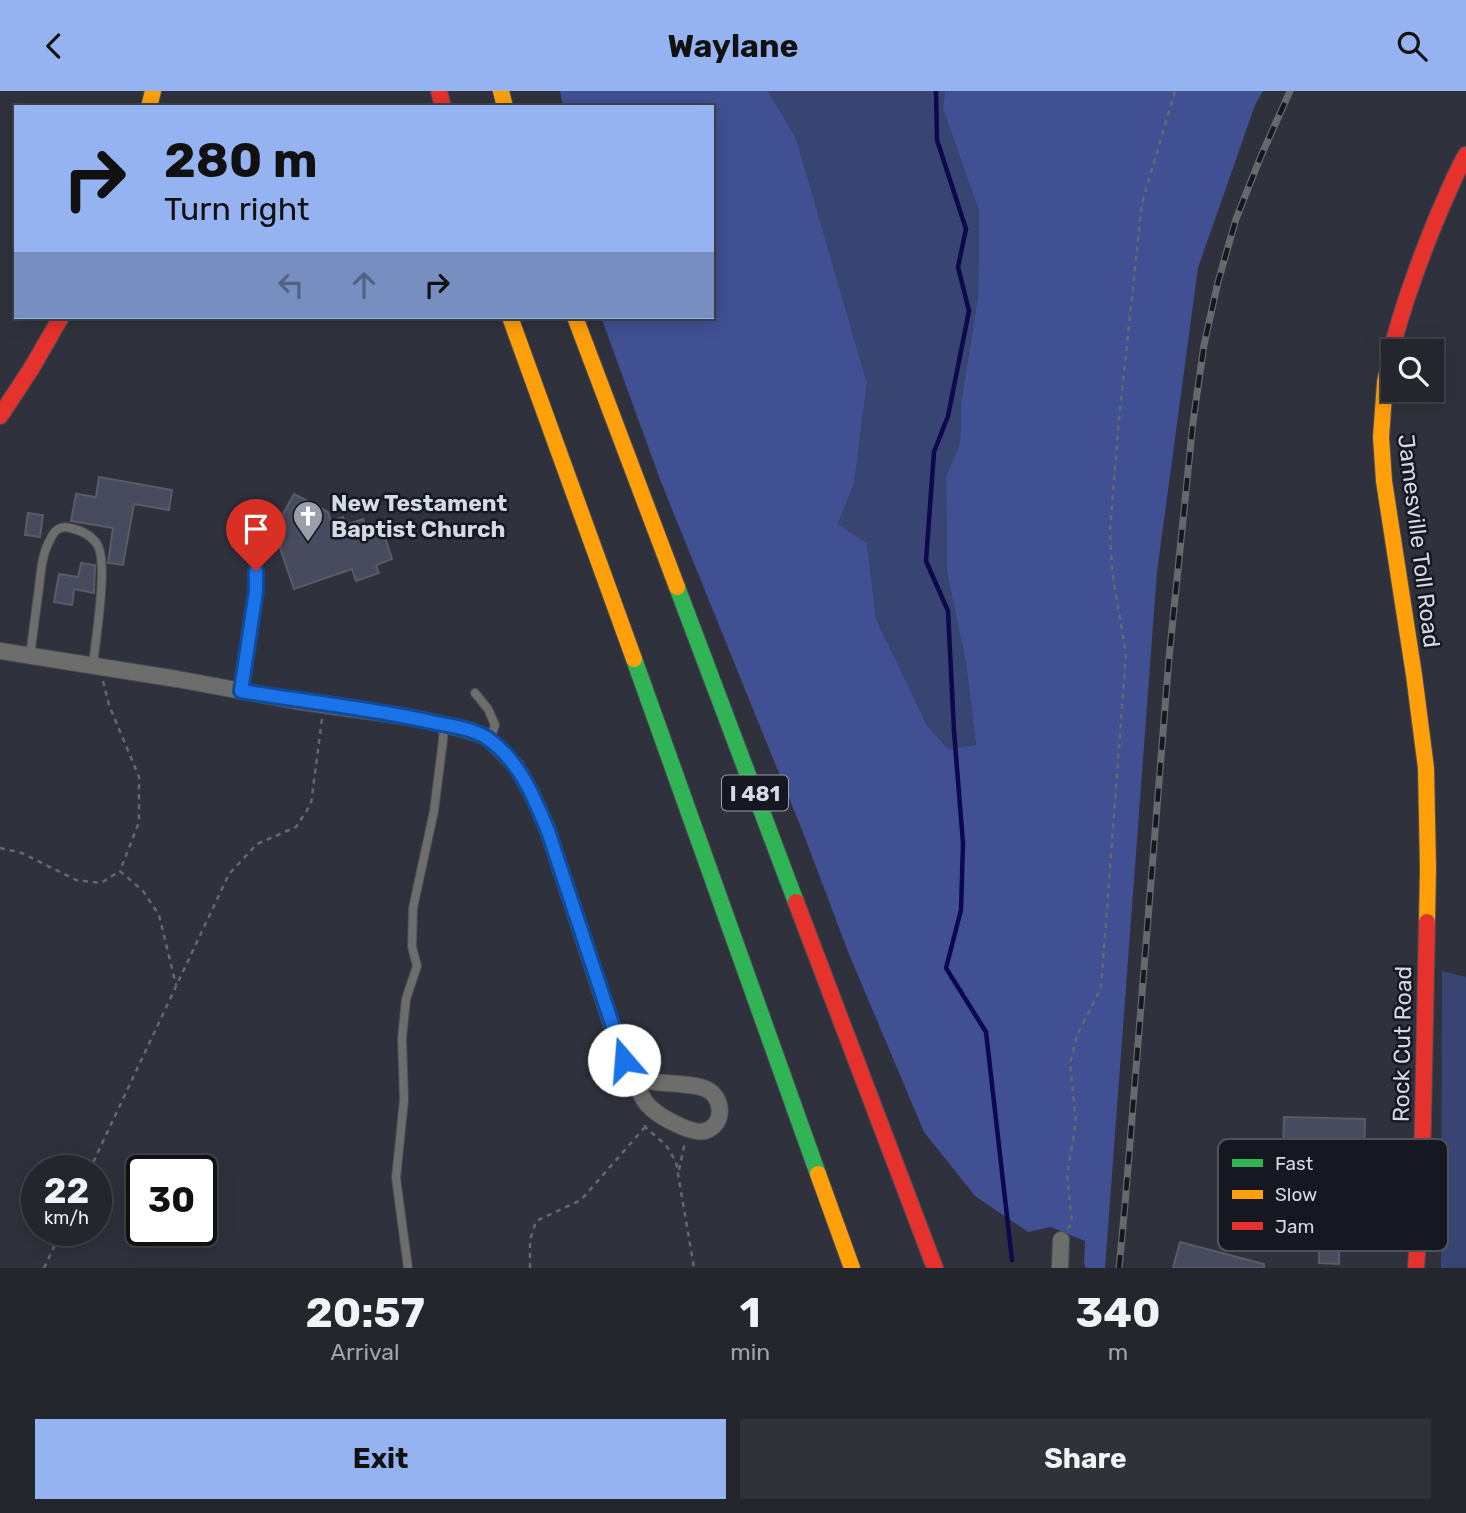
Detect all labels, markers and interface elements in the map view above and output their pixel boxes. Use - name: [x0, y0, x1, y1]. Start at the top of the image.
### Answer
- icon: back: [35, 27, 73, 65]
- text: Waylane: [667, 27, 799, 65]
- icon: search: [1393, 27, 1431, 65]
- text: 280 m: [164, 131, 318, 189]
- icon: right: [49, 133, 140, 224]
- text: Turn right: [164, 190, 309, 228]
- icon: left: [272, 266, 310, 304]
- icon: ahead: [345, 266, 383, 304]
- icon: right: [418, 266, 456, 304]
- map controls: [1381, 339, 1444, 402]
- button: search: [1381, 339, 1444, 402]
- street label: Jamesville Toll Road: [1392, 433, 1446, 649]
- place label: New Testament Baptist Church: [331, 489, 507, 543]
- pin: [226, 499, 286, 571]
- church icon: New Testament Baptist Church: [291, 499, 325, 543]
- icon: arrive: [237, 510, 275, 548]
- road number: I 481: [722, 775, 788, 811]
- street label: Rock Cut Road: [1387, 966, 1417, 1122]
- position arrow: [587, 1023, 661, 1097]
- legend: [1218, 1139, 1448, 1251]
- text: Fast: [1275, 1152, 1314, 1175]
- speed limit sign: 30: [126, 1155, 217, 1246]
- text: 22: [44, 1170, 89, 1212]
- text: Slow: [1275, 1183, 1317, 1206]
- text: km/h: [44, 1207, 89, 1229]
- text: Jam: [1275, 1215, 1314, 1238]
- text: 20:57: [305, 1288, 425, 1338]
- text: 1: [740, 1288, 761, 1338]
- text: 340: [1076, 1288, 1161, 1338]
- text: Arrival: [331, 1338, 400, 1366]
- text: min: [730, 1338, 770, 1366]
- text: m: [1108, 1338, 1128, 1366]
- button: Exit: [35, 1419, 726, 1499]
- button: Share: [740, 1419, 1431, 1499]

